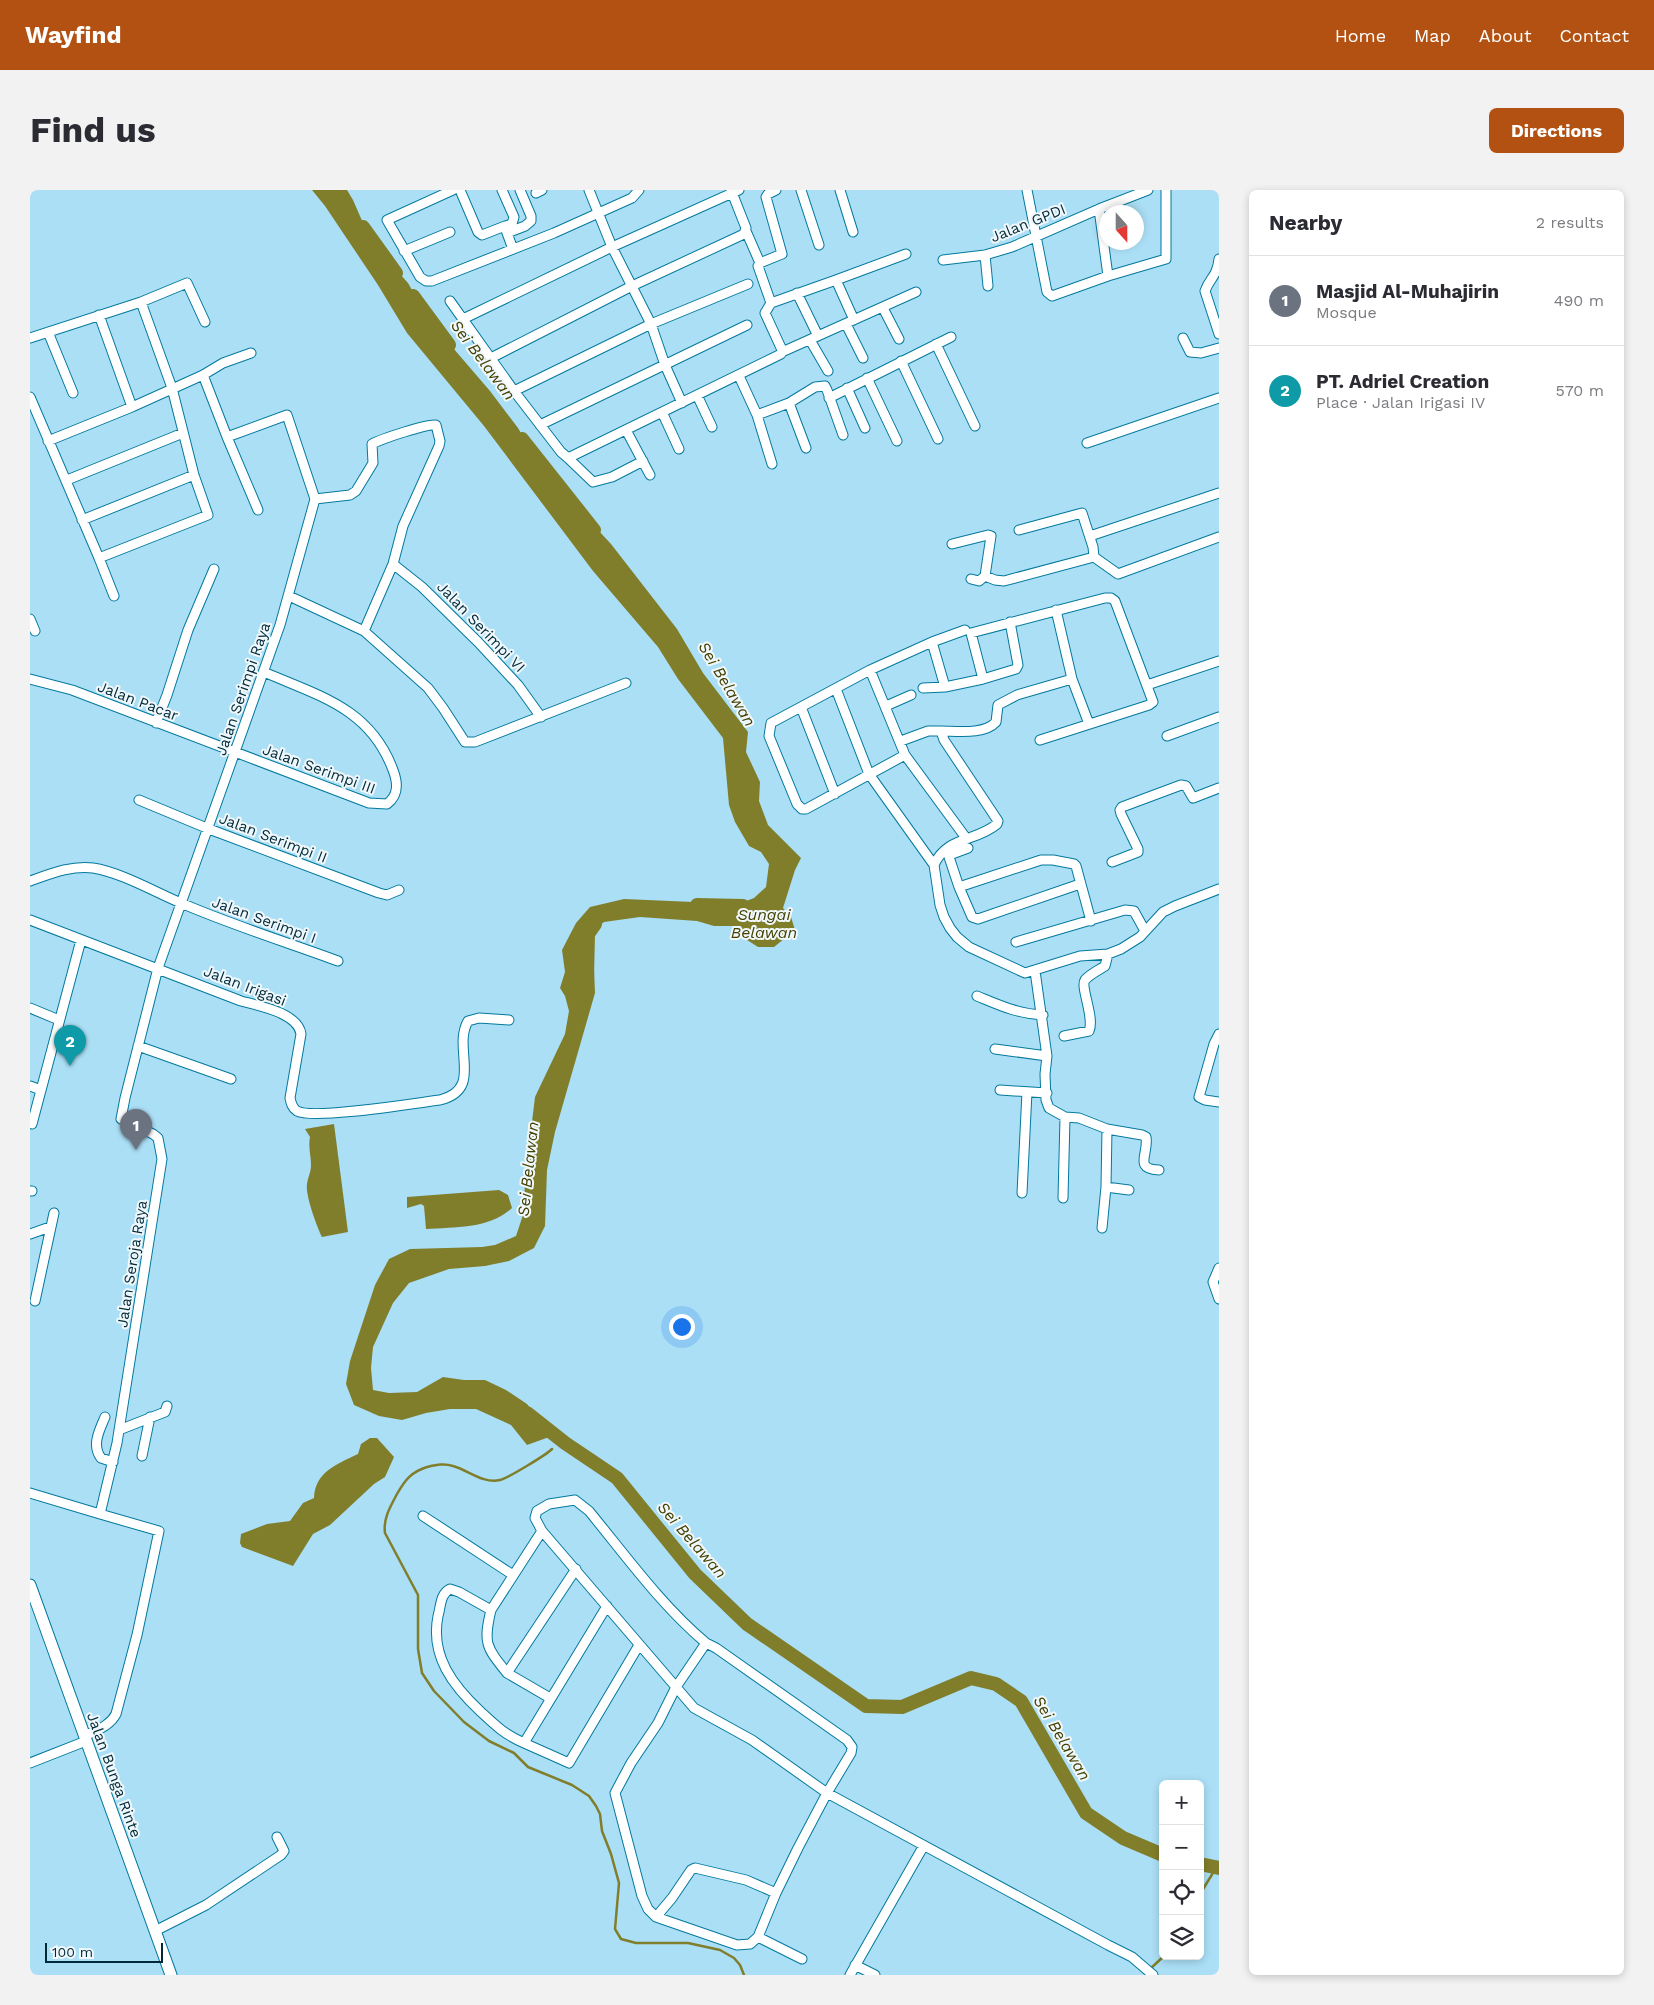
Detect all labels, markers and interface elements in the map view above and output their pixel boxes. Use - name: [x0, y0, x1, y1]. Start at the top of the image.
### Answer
- text: Wayfind: [25, 21, 121, 49]
- text: Home: [1335, 25, 1386, 46]
- text: Map: [1414, 25, 1451, 46]
- text: About: [1479, 25, 1531, 46]
- text: Contact: [1559, 25, 1629, 46]
- button: Directions: [1489, 108, 1624, 153]
- text: Find us: [30, 109, 156, 151]
- street label: Jalan GPDI: [988, 200, 1068, 246]
- north arrow: [1099, 205, 1144, 250]
- text: Nearby: [1269, 210, 1342, 235]
- text: 2 results: [1536, 213, 1604, 232]
- text: Masjid Al-Muhajirin: [1316, 280, 1499, 303]
- text: 1: [1282, 291, 1288, 310]
- text: 490 m: [1554, 291, 1604, 310]
- text: Mosque: [1316, 303, 1377, 322]
- water label: Sei Belawan: [447, 316, 519, 404]
- text: PT. Adriel Creation: [1316, 370, 1489, 393]
- text: 2: [1280, 381, 1290, 400]
- text: 570 m: [1555, 381, 1604, 400]
- text: Place · Jalan Irigasi IV: [1316, 393, 1485, 412]
- street label: Jalan Serimpi VI: [433, 578, 529, 676]
- street label: Jalan Serimpi Raya: [212, 620, 274, 758]
- water label: Sei Belawan: [694, 638, 760, 730]
- street label: Jalan Pacar: [95, 677, 181, 725]
- street label: Jalan Serimpi III: [260, 740, 378, 798]
- street label: Jalan Serimpi II: [216, 809, 330, 867]
- street label: Jalan Serimpi I: [209, 893, 319, 947]
- water label: Sungai Belawan: [731, 905, 797, 942]
- street label: Jalan Irigasi: [201, 962, 289, 1010]
- pin: 2: [54, 1025, 86, 1066]
- pin: 1: [120, 1109, 152, 1150]
- water label: Sei Belawan: [514, 1121, 542, 1217]
- street label: Jalan Seroja Raya: [113, 1199, 151, 1329]
- your location: [669, 1314, 695, 1340]
- water label: Sei Belawan: [654, 1498, 730, 1582]
- water label: Sei Belawan: [1029, 1692, 1095, 1784]
- street label: Jalan Bunga Rinte: [83, 1710, 145, 1840]
- map controls: [1159, 1780, 1204, 1960]
- button: +: [1159, 1780, 1204, 1825]
- button: −: [1159, 1825, 1204, 1870]
- button: locate: [1159, 1870, 1204, 1915]
- button: layers: [1159, 1915, 1204, 1960]
- scale bar: [45, 1940, 162, 1963]
- text: 100 m: [52, 1944, 93, 1960]

